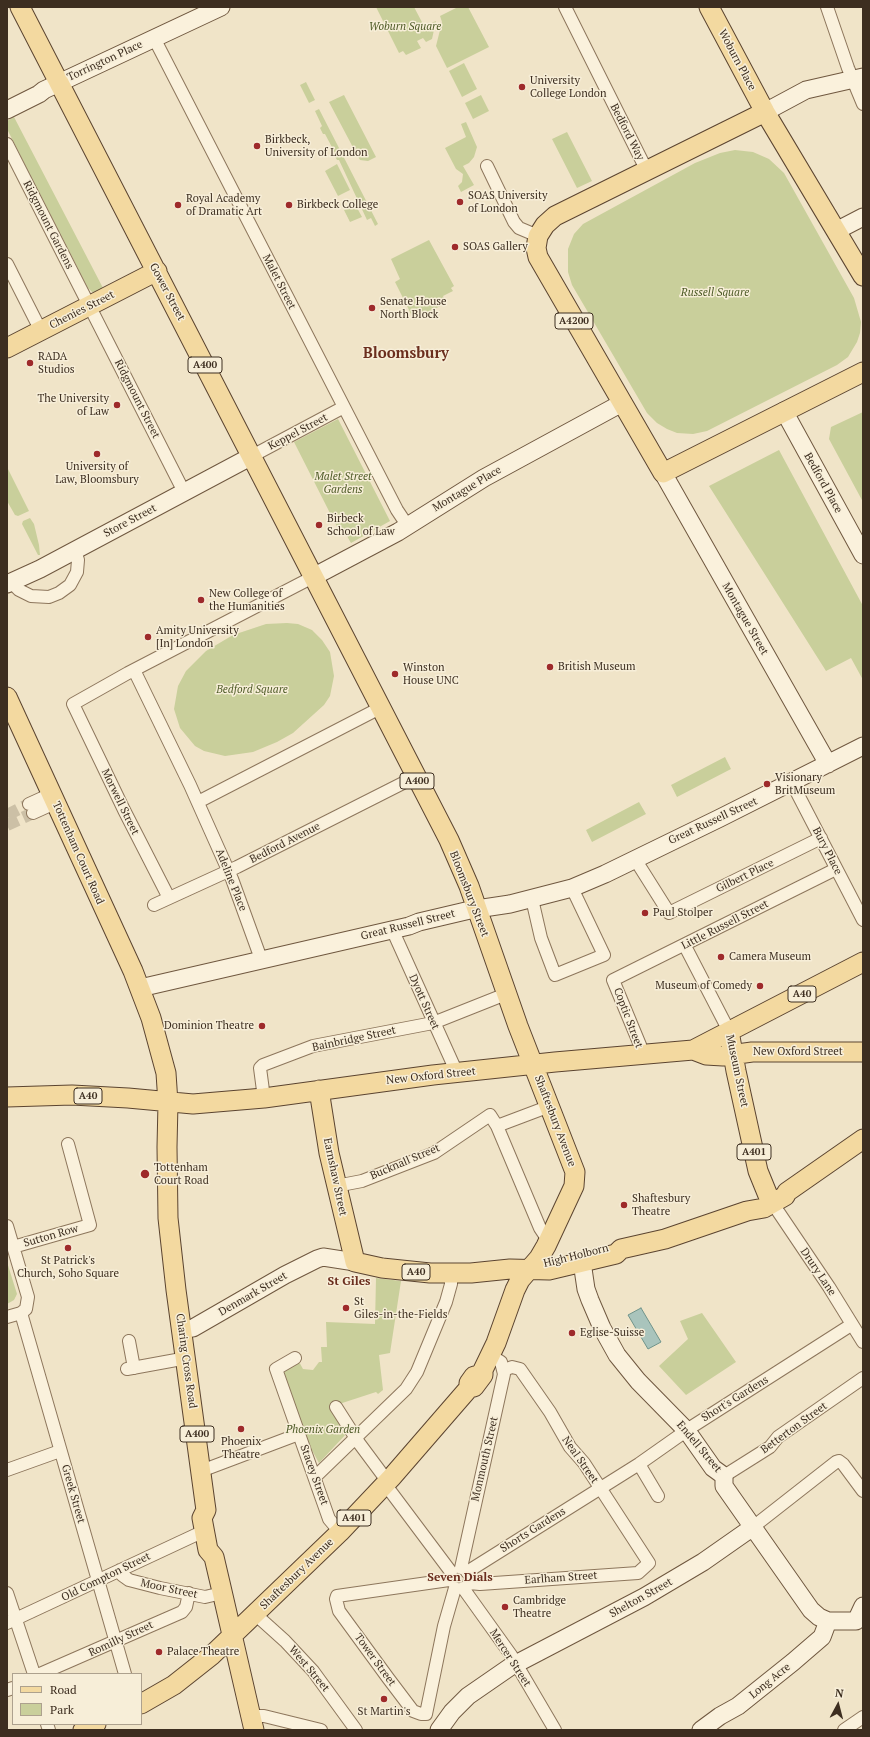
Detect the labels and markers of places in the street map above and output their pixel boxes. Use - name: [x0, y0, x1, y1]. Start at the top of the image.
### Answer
- place label: University College London: [530, 74, 606, 100]
- marker: University College London: [517, 82, 527, 92]
- place label: Birkbeck, University of London: [265, 133, 368, 159]
- marker: Birkbeck, University of London: [252, 141, 262, 151]
- place label: SOAS University of London: [468, 189, 548, 215]
- place label: Royal Academy of Dramatic Art: [186, 192, 262, 218]
- marker: SOAS University of London: [455, 197, 465, 207]
- place label: Birkbeck College: [297, 198, 378, 212]
- marker: Royal Academy of Dramatic Art: [173, 200, 183, 210]
- marker: Birkbeck College: [284, 200, 294, 210]
- place label: SOAS Gallery: [463, 240, 528, 254]
- marker: SOAS Gallery: [450, 242, 460, 252]
- place label: Senate House North Block: [380, 295, 447, 321]
- marker: Senate House North Block: [367, 303, 377, 313]
- place label: RADA Studios: [38, 350, 75, 376]
- marker: RADA Studios: [25, 358, 35, 368]
- place label: The University of Law: [37, 392, 109, 418]
- marker: The University of Law: [112, 400, 122, 410]
- marker: University of Law, Bloomsbury: [92, 449, 102, 459]
- place label: University of Law, Bloomsbury: [55, 460, 139, 486]
- place label: Birbeck School of Law: [327, 512, 395, 538]
- marker: Birbeck School of Law: [314, 520, 324, 530]
- place label: New College of the Humanities: [209, 587, 285, 613]
- marker: New College of the Humanities: [196, 595, 206, 605]
- place label: Amity University [In] London: [156, 624, 239, 650]
- marker: Amity University [In] London: [143, 632, 153, 642]
- place label: British Museum: [558, 660, 636, 674]
- place label: Winston House UNC: [403, 661, 459, 687]
- marker: British Museum: [545, 662, 555, 672]
- marker: Winston House UNC: [390, 669, 400, 679]
- place label: Visionary BritMuseum: [775, 771, 835, 797]
- marker: Visionary BritMuseum: [762, 779, 772, 789]
- place label: Paul Stolper: [653, 906, 713, 920]
- marker: Paul Stolper: [640, 908, 650, 918]
- place label: Camera Museum: [729, 950, 811, 964]
- marker: Camera Museum: [716, 952, 726, 962]
- place label: Museum of Comedy: [655, 979, 752, 993]
- marker: Museum of Comedy: [755, 981, 765, 991]
- place label: Dominion Theatre: [164, 1019, 254, 1033]
- marker: Dominion Theatre: [257, 1021, 267, 1031]
- place label: Tottenham Court Road: [154, 1161, 209, 1187]
- marker: Tottenham Court Road: [139, 1168, 151, 1180]
- place label: Shaftesbury Theatre: [632, 1192, 690, 1218]
- marker: Shaftesbury Theatre: [619, 1200, 629, 1210]
- marker: St Patrick's Church, Soho Square: [63, 1243, 73, 1253]
- place label: St Patrick's Church, Soho Square: [17, 1254, 119, 1280]
- place label: St Giles-in-the-Fields: [354, 1295, 447, 1321]
- marker: St Giles-in-the-Fields: [341, 1303, 351, 1313]
- place label: Eglise-Suisse: [580, 1326, 644, 1340]
- marker: Eglise-Suisse: [567, 1328, 577, 1338]
- marker: Phoenix Theatre: [236, 1424, 246, 1434]
- place label: Phoenix Theatre: [221, 1435, 261, 1461]
- place label: Cambridge Theatre: [513, 1594, 566, 1620]
- marker: Cambridge Theatre: [500, 1602, 510, 1612]
- place label: Palace Theatre: [167, 1645, 239, 1659]
- marker: Palace Theatre: [154, 1647, 164, 1657]
- marker: St Martin's: [379, 1694, 389, 1704]
- place label: St Martin's: [358, 1705, 410, 1719]

